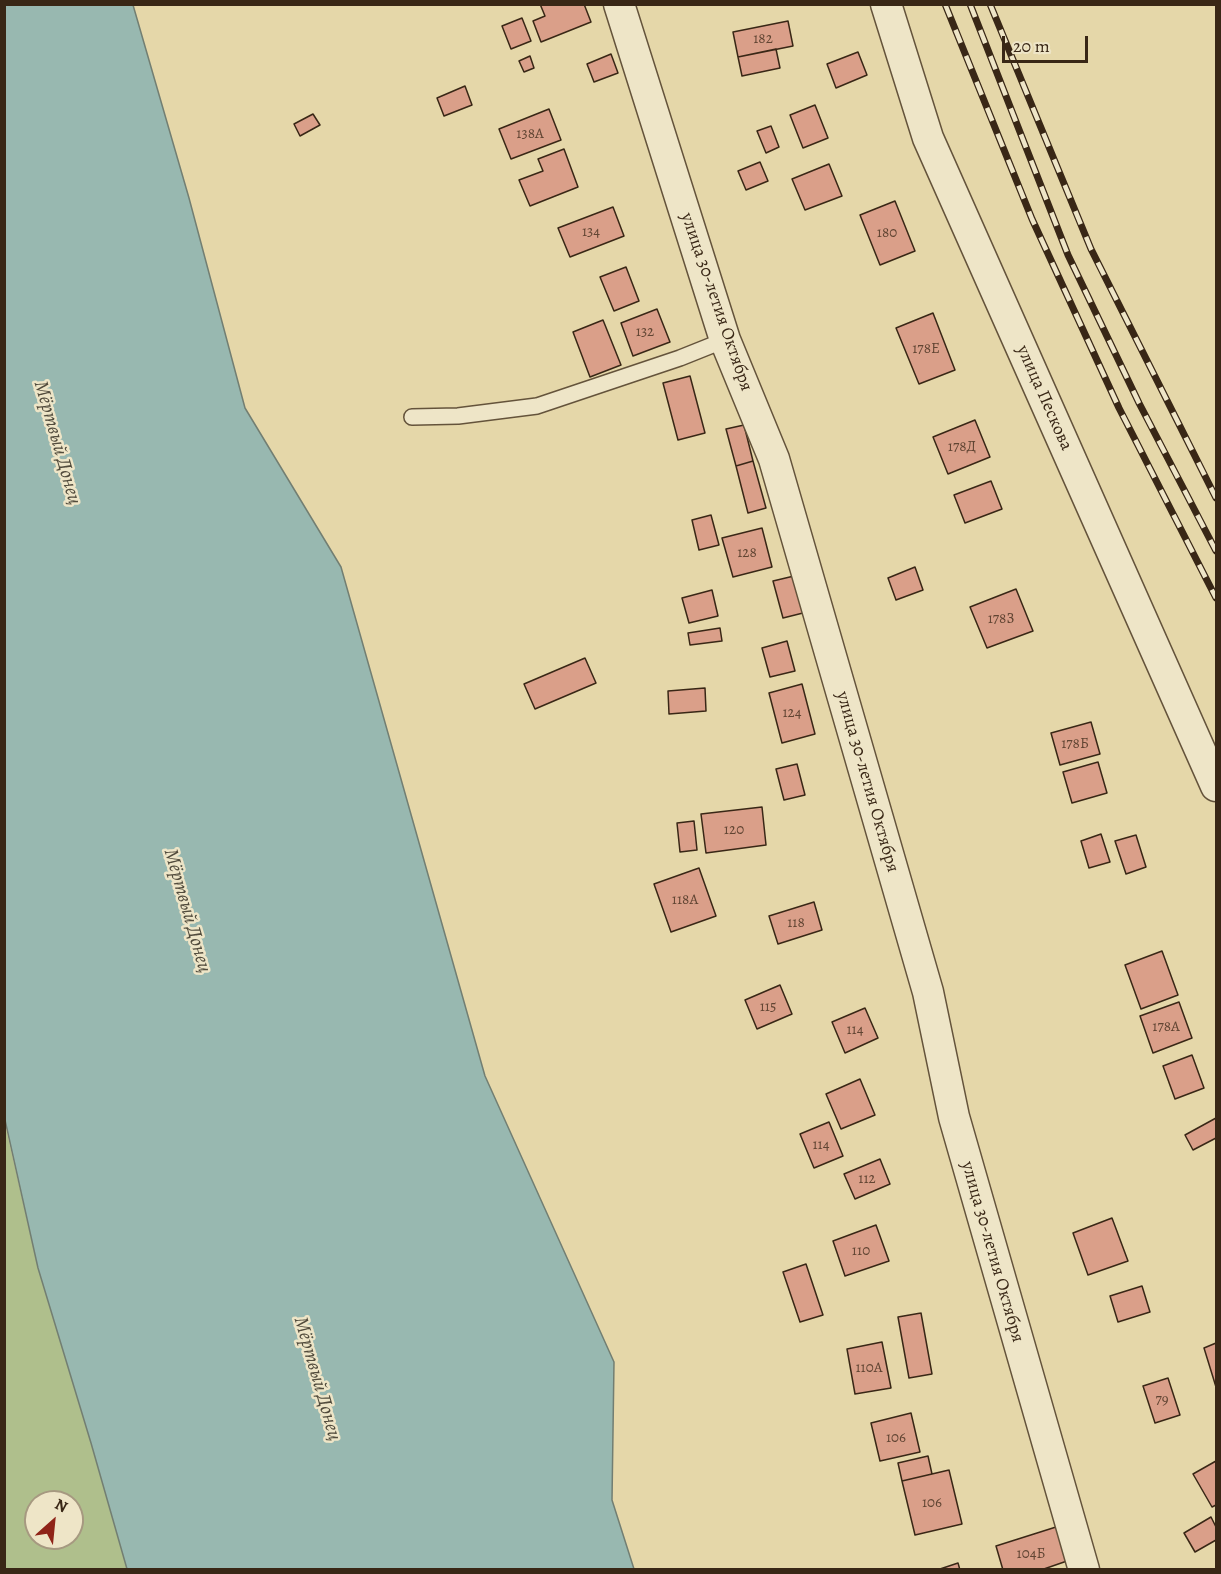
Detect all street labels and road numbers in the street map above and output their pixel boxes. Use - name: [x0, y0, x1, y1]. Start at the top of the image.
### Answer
- street label: улица 30-летия Октября: [675, 210, 757, 394]
- street label: улица Пескова: [1011, 342, 1077, 454]
- street label: улица 30-летия Октября: [831, 689, 903, 875]
- street label: улица 30-летия Октября: [956, 1159, 1028, 1345]

